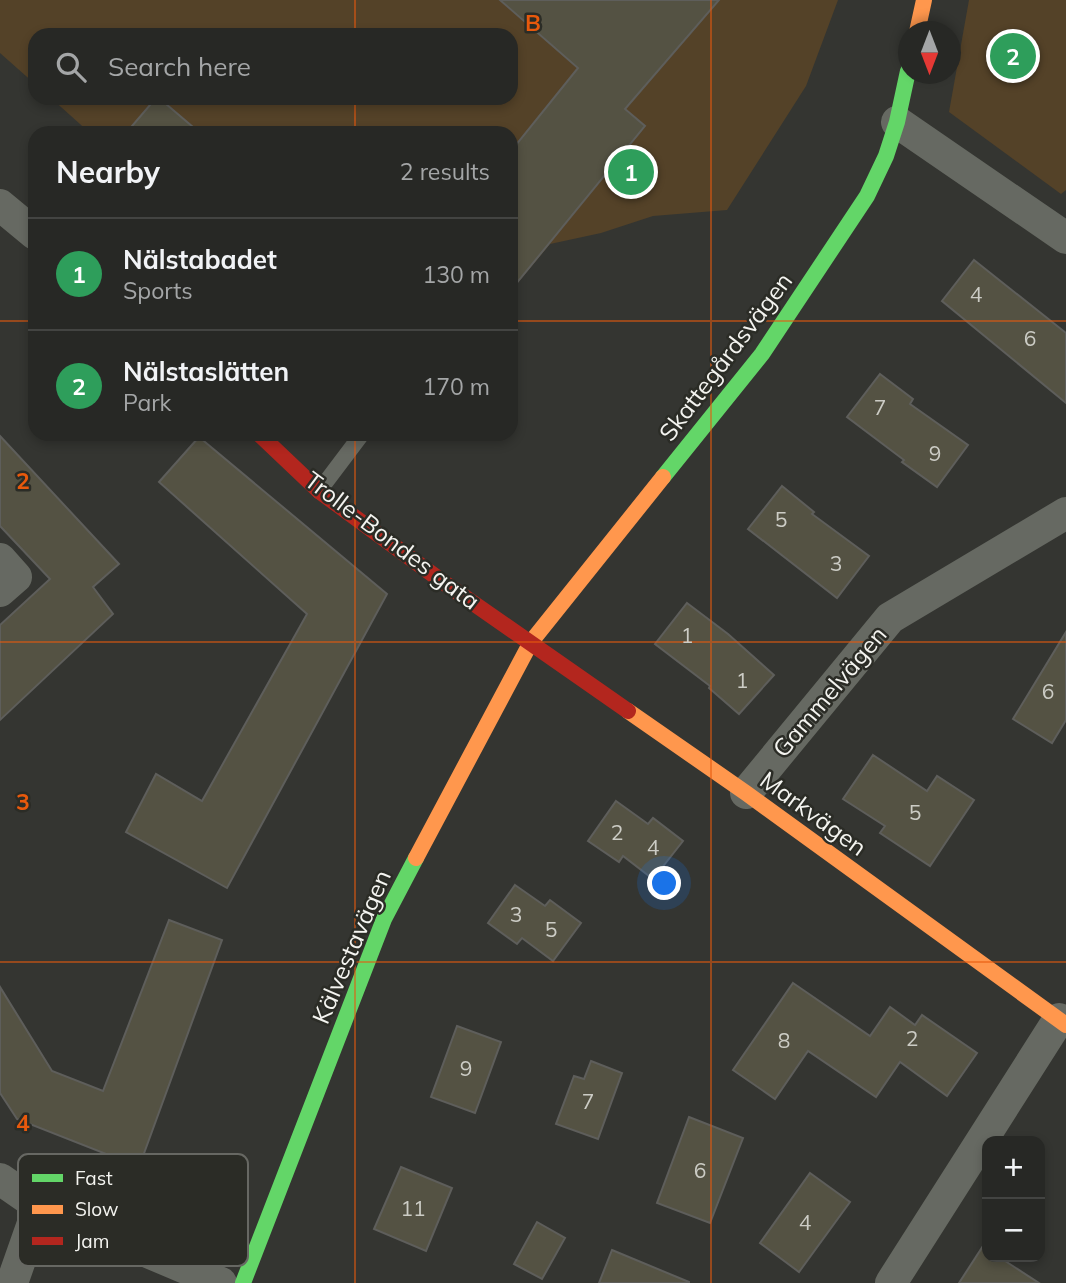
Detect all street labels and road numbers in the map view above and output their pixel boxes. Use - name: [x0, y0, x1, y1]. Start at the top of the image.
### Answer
- street label: Skattegårdsvägen: [652, 266, 798, 447]
- street label: Trolle-Bondes gata: [299, 465, 486, 616]
- street label: Gammelvägen: [766, 620, 893, 763]
- street label: Markvägen: [754, 764, 873, 862]
- street label: Kälvestavägen: [305, 865, 397, 1028]

